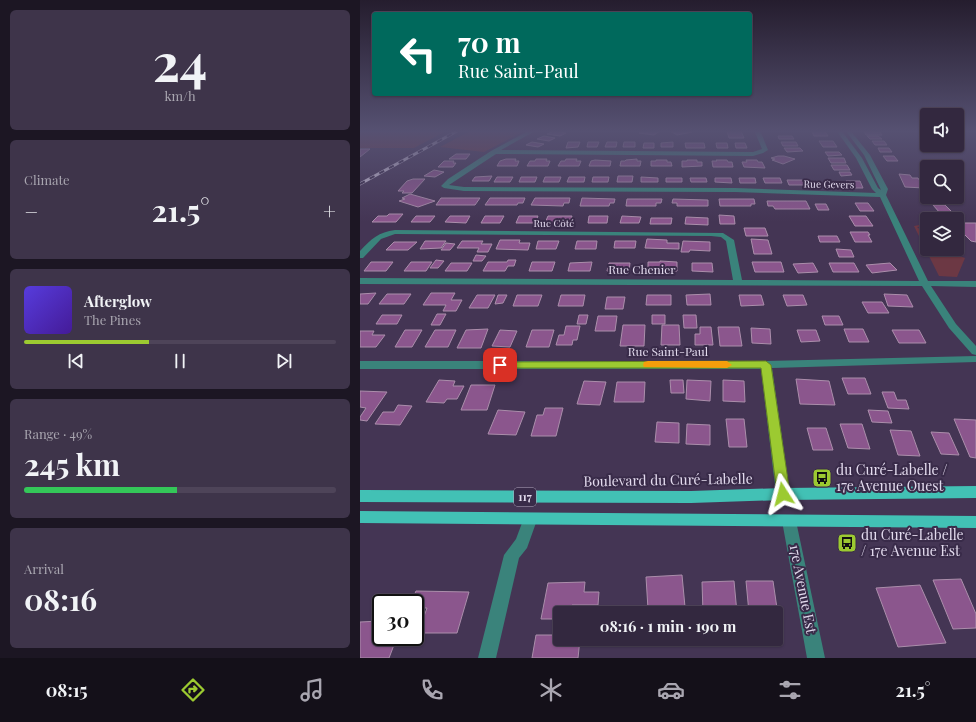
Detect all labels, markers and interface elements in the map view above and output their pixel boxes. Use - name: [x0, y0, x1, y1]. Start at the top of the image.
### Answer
- text: 70 m: [458, 23, 521, 60]
- text: 24: [153, 26, 207, 95]
- icon: left: [392, 28, 444, 80]
- text: Rue Saint-Paul: [458, 59, 579, 83]
- text: km/h: [164, 87, 196, 104]
- map controls: [920, 108, 964, 256]
- button: sound: [920, 108, 964, 152]
- button: search: [920, 160, 964, 204]
- text: Climate: [24, 171, 70, 188]
- street label: Rue Gevers: [804, 177, 854, 191]
- text: 21.5°: [152, 190, 210, 230]
- text: −: [24, 196, 38, 226]
- text: +: [323, 196, 336, 226]
- button: layers: [920, 212, 964, 256]
- street label: Rue Côté: [534, 216, 574, 230]
- street label: Rue Chenier: [608, 261, 676, 277]
- text: Afterglow: [84, 291, 152, 311]
- text: The Pines: [84, 311, 141, 328]
- street label: Rue Saint-Paul: [628, 343, 709, 359]
- pin: [483, 348, 517, 382]
- icon: previous: [65, 350, 87, 372]
- icon: pause: [169, 350, 191, 372]
- icon: next: [273, 350, 295, 372]
- icon: arrive: [489, 354, 511, 376]
- text: Range · 49%: [24, 425, 92, 442]
- text: 245 km: [24, 444, 120, 484]
- place label: du Curé-Labelle / 17e Avenue Ouest: [836, 460, 947, 495]
- bus stop icon: du Curé-Labelle / 17e Avenue Ouest: [811, 467, 833, 489]
- street label: Boulevard du Curé-Labelle: [583, 469, 753, 490]
- position arrow: [762, 473, 804, 515]
- road number: 117: [514, 488, 536, 506]
- place label: du Curé-Labelle / 17e Avenue Est: [861, 525, 964, 560]
- bus stop icon: du Curé-Labelle / 17e Avenue Est: [836, 532, 858, 554]
- street label: 17e Avenue Est: [786, 543, 822, 636]
- text: Arrival: [24, 560, 64, 577]
- text: 08:16: [24, 579, 97, 619]
- speed limit sign: 30: [372, 594, 424, 646]
- text: 08:16 · 1 min · 190 m: [600, 616, 736, 636]
- icon: directions: [179, 676, 207, 704]
- icon: music: [298, 676, 326, 704]
- icon: phone: [418, 676, 446, 704]
- icon: climate: [537, 676, 565, 704]
- icon: car: [657, 676, 685, 704]
- icon: filters: [776, 676, 804, 704]
- text: 08:15: [46, 678, 88, 702]
- text: 21.5°: [896, 678, 930, 702]

